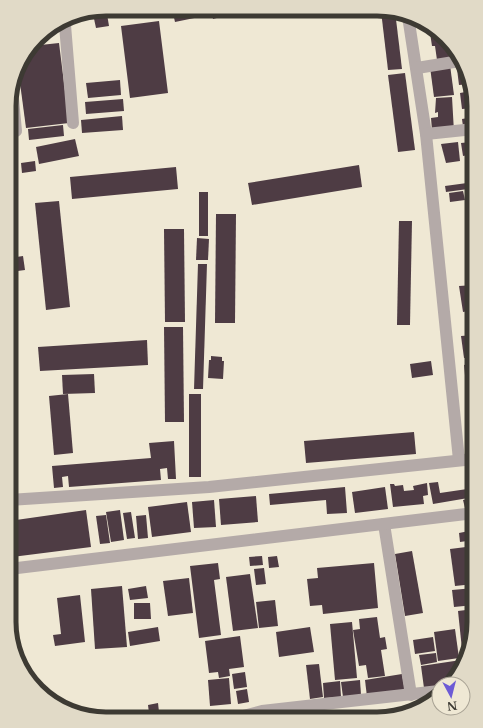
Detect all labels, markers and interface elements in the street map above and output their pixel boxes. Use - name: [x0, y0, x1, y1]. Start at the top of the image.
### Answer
- north arrow: [431, 676, 471, 716]
- text: N: [446, 698, 458, 714]

